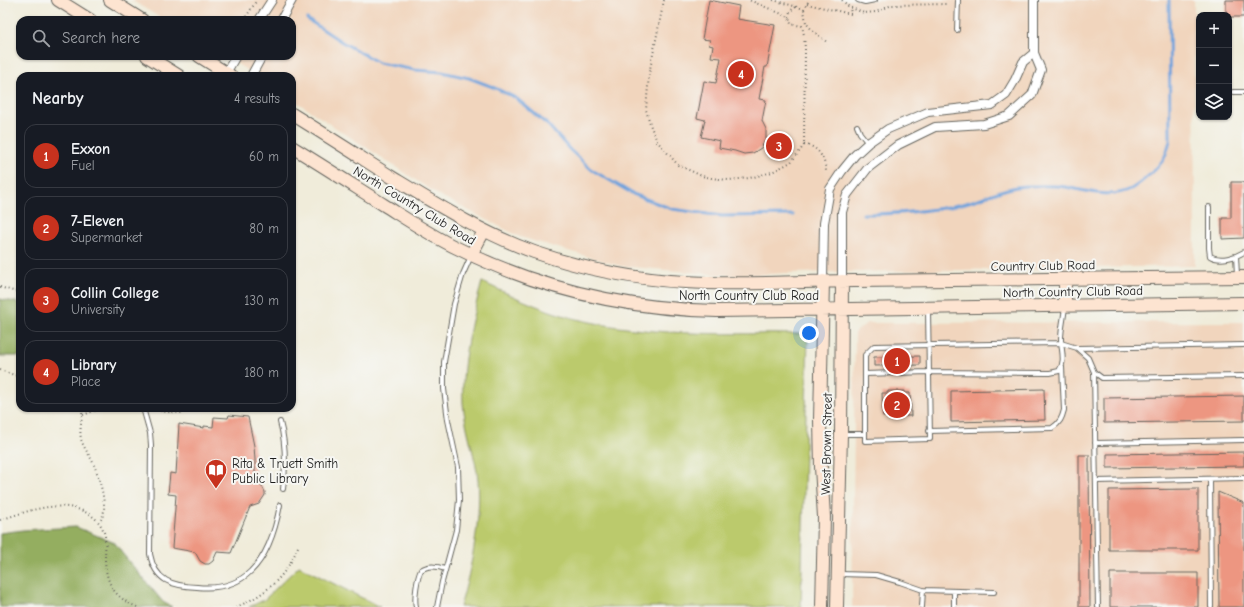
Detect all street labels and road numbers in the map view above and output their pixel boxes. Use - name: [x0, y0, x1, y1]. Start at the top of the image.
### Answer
- street label: North Country Club Road: [351, 163, 479, 248]
- street label: Country Club Road: [991, 257, 1095, 274]
- street label: North Country Club Road: [1003, 283, 1143, 300]
- street label: North Country Club Road: [679, 288, 819, 303]
- street label: West Brown Street: [818, 392, 835, 495]

